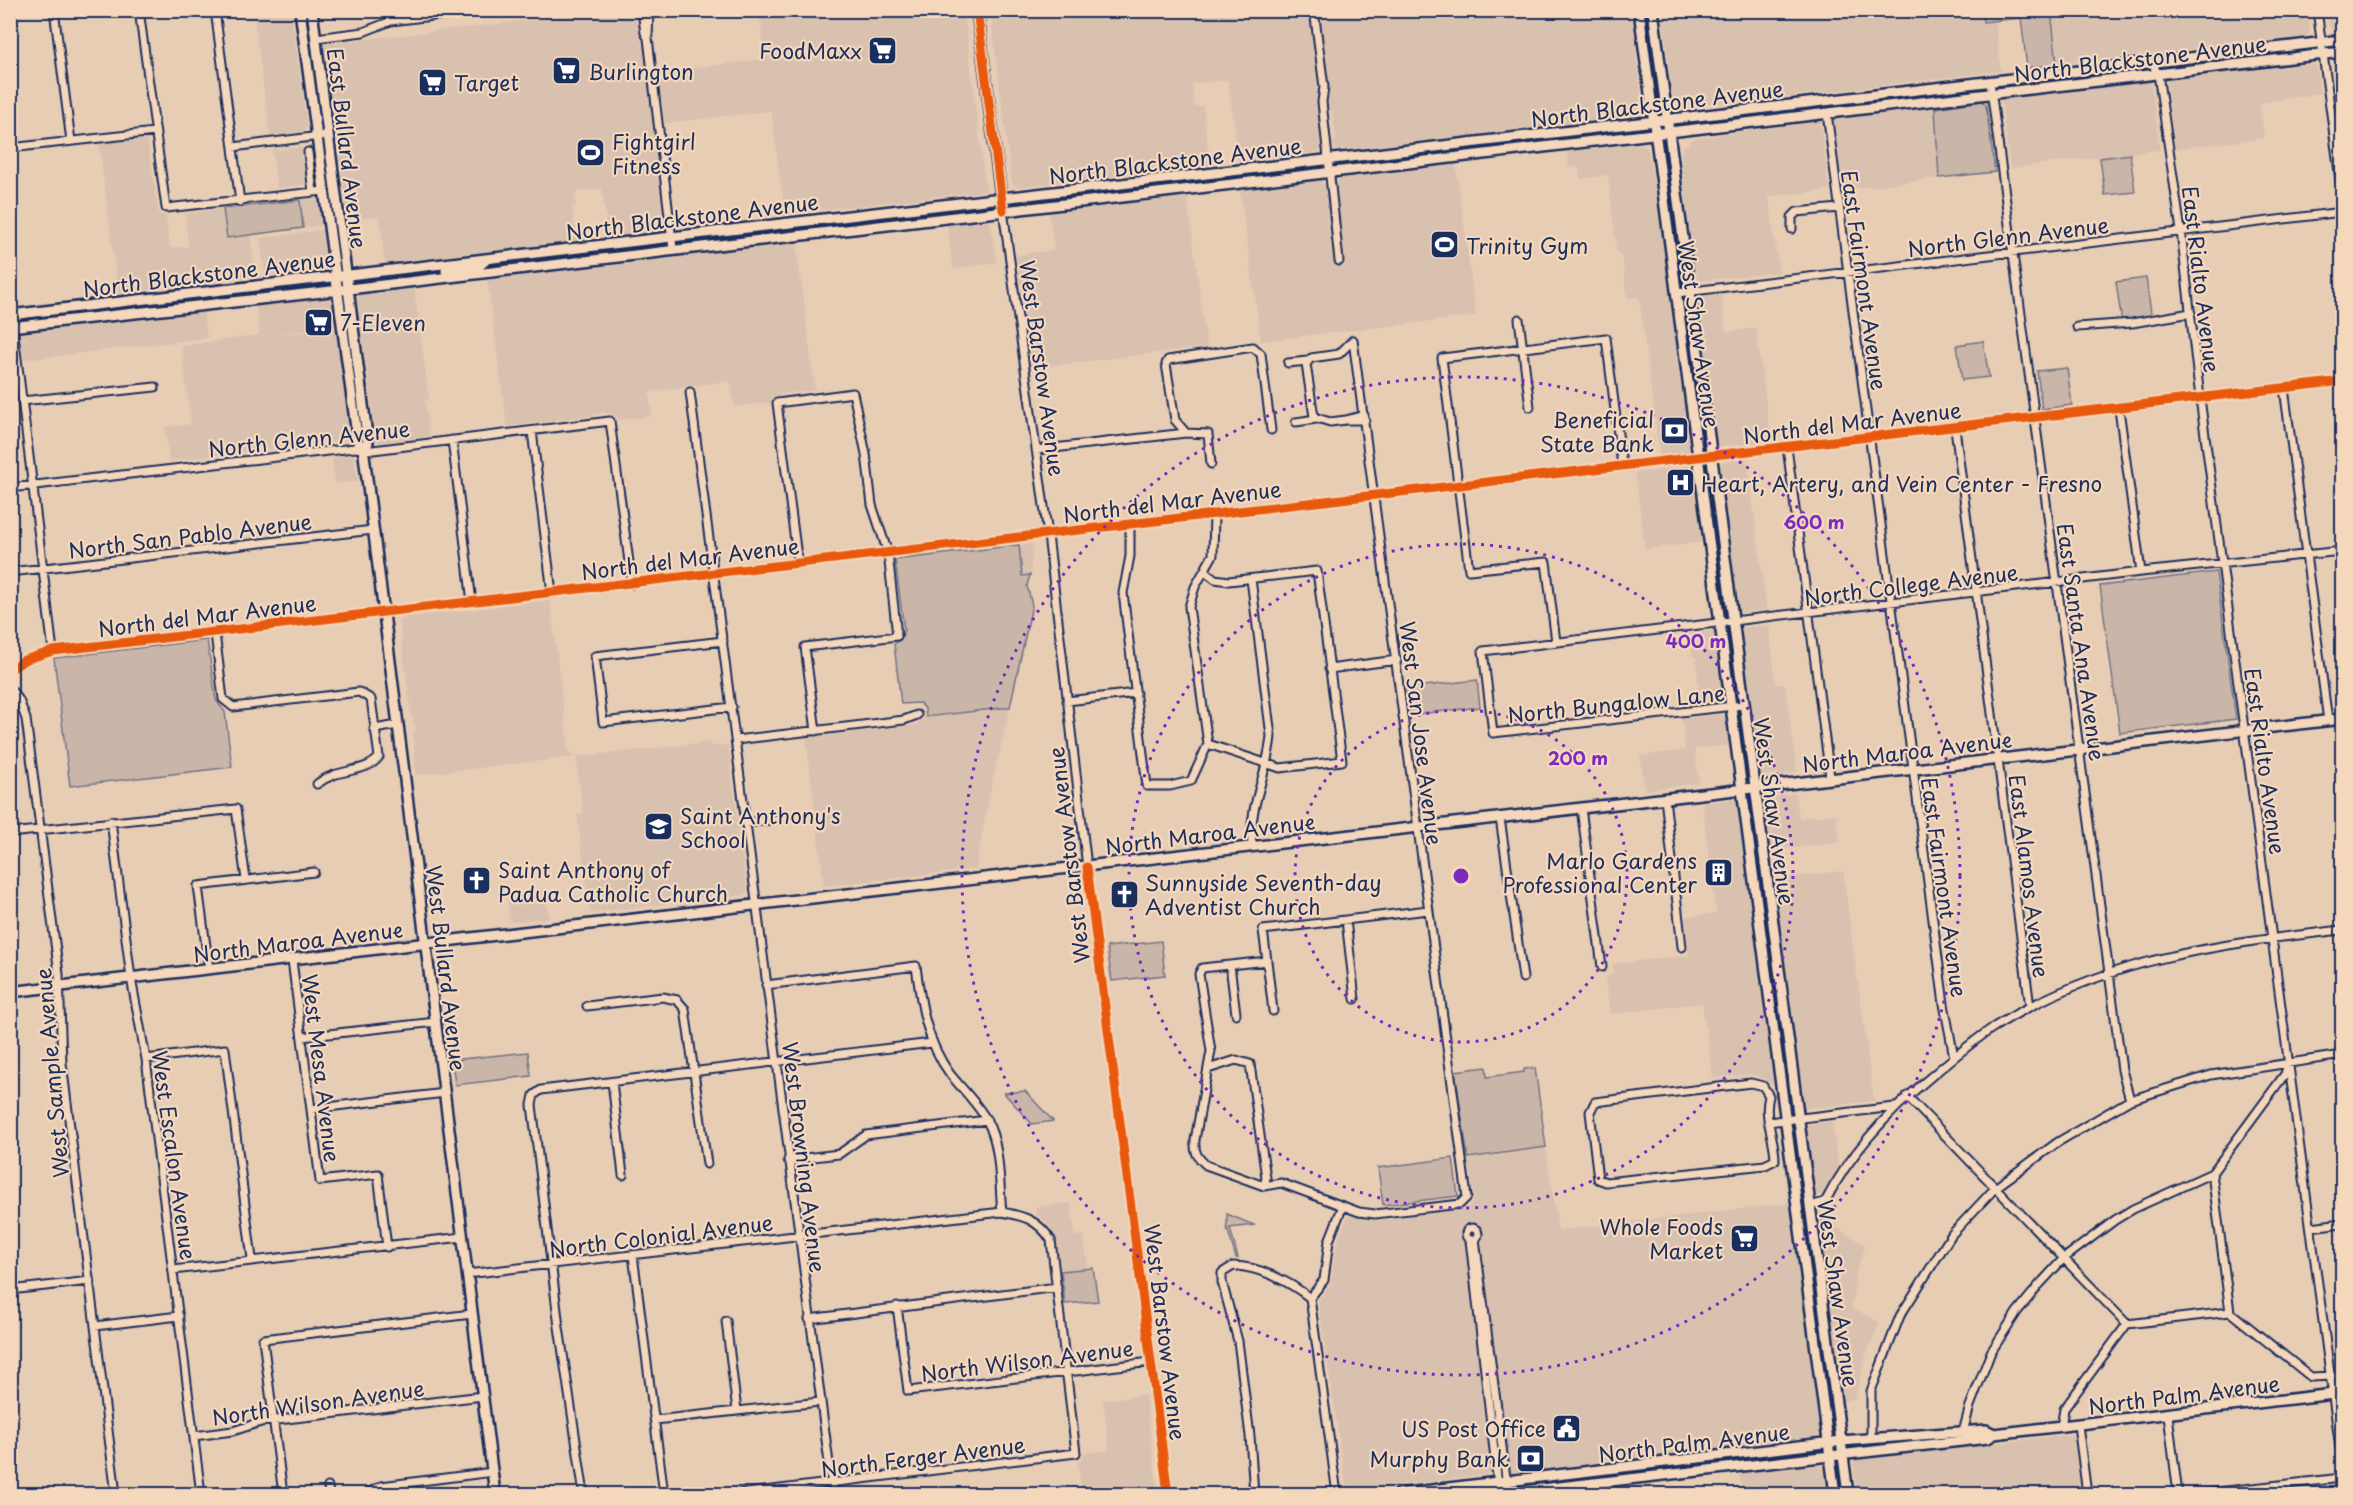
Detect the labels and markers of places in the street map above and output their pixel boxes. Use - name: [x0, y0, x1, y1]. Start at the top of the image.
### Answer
- place label: FoodMaxx: [759, 34, 862, 66]
- supermarket icon: FoodMaxx: [867, 34, 899, 66]
- supermarket icon: Burlington: [551, 55, 583, 87]
- place label: Burlington: [588, 55, 694, 87]
- supermarket icon: Target: [417, 66, 449, 98]
- place label: Target: [454, 66, 519, 98]
- place label: Fightgirl Fitness: [612, 125, 696, 181]
- sports icon: Fightgirl Fitness: [575, 137, 607, 169]
- sports icon: Trinity Gym: [1429, 229, 1461, 261]
- place label: Trinity Gym: [1466, 229, 1588, 261]
- supermarket icon: 7-Eleven: [303, 306, 335, 338]
- place label: 7-Eleven: [340, 306, 426, 338]
- place label: Beneficial State Bank: [1540, 403, 1654, 459]
- bank icon: Beneficial State Bank: [1659, 415, 1691, 447]
- hospital icon: Heart, Artery, and Vein Center - Fresno: [1664, 467, 1696, 499]
- place label: Heart, Artery, and Vein Center - Fresno: [1701, 467, 2102, 499]
- place label: Saint Anthony's School: [680, 799, 840, 855]
- school or university icon: Saint Anthony's School: [643, 811, 675, 843]
- place label: Marlo Gardens Professional Center: [1502, 844, 1697, 900]
- place label: Saint Anthony of Padua Catholic Church: [498, 853, 728, 909]
- building icon: Marlo Gardens Professional Center: [1702, 856, 1734, 888]
- church icon: Saint Anthony of Padua Catholic Church: [461, 865, 493, 897]
- place label: Sunnyside Seventh-day Adventist Church: [1145, 866, 1382, 922]
- centre of rings: [1451, 866, 1471, 886]
- church icon: Sunnyside Seventh-day Adventist Church: [1108, 878, 1140, 910]
- place label: Whole Foods Market: [1599, 1210, 1723, 1266]
- supermarket icon: Whole Foods Market: [1728, 1222, 1760, 1254]
- place label: US Post Office: [1401, 1412, 1546, 1444]
- public building icon: US Post Office: [1551, 1412, 1583, 1444]
- place label: Murphy Bank: [1369, 1442, 1509, 1474]
- bank icon: Murphy Bank: [1514, 1442, 1546, 1474]

